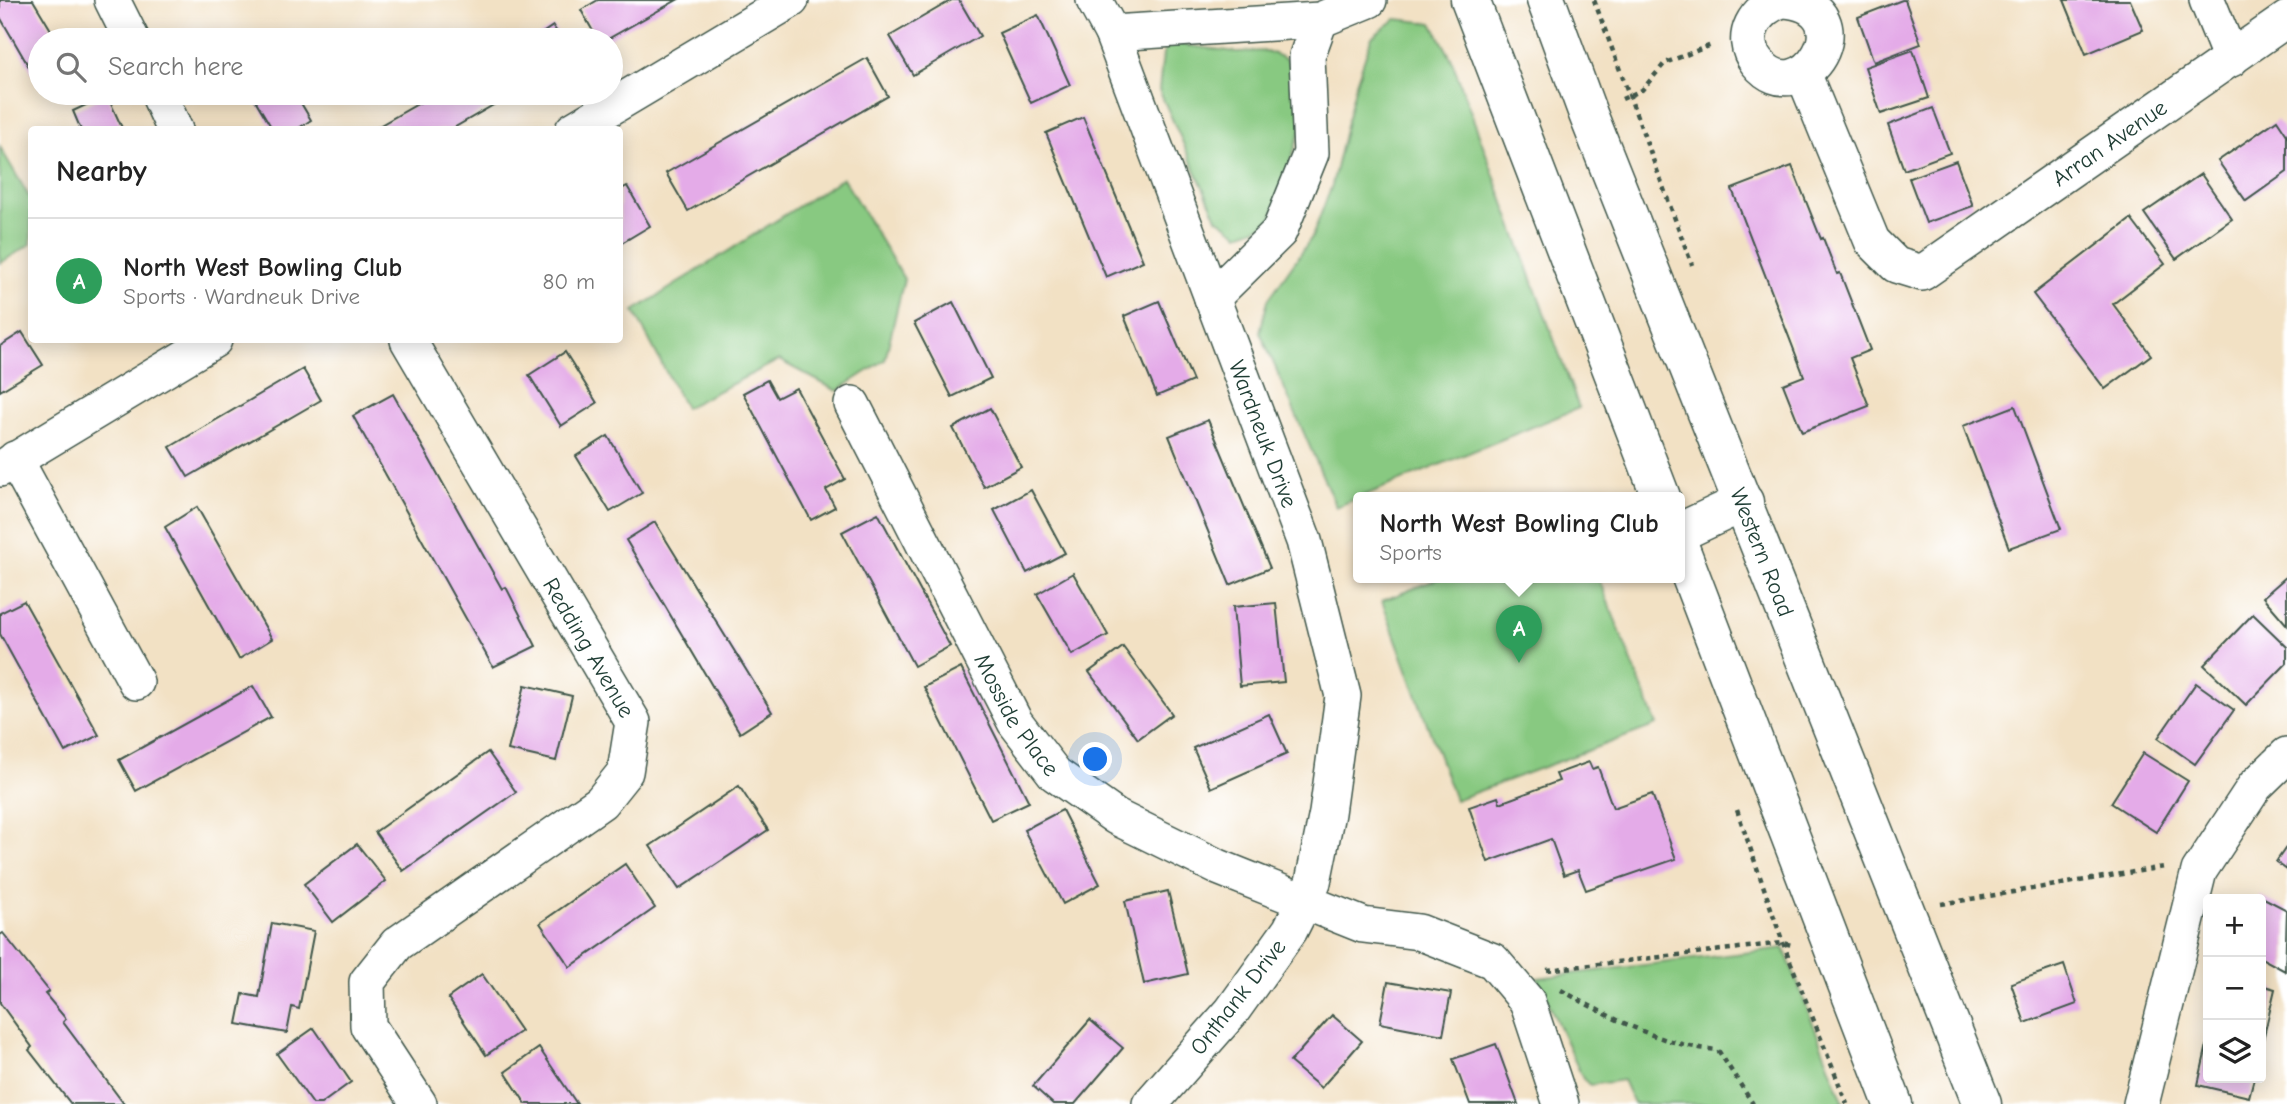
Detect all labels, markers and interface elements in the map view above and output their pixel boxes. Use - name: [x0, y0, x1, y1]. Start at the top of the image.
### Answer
- search box: [28, 28, 623, 105]
- icon: search: [52, 48, 90, 86]
- text: Search here: [108, 52, 243, 82]
- street label: Arran Avenue: [2047, 93, 2172, 192]
- text: Nearby: [56, 154, 147, 189]
- text: North West Bowling Club: [123, 253, 402, 283]
- text: A: [73, 268, 85, 295]
- text: 80 m: [542, 268, 595, 295]
- text: Sports · Wardneuk Drive: [123, 283, 360, 310]
- street label: Wardneuk Drive: [1223, 356, 1304, 511]
- street label: Western Road: [1725, 484, 1800, 620]
- popup: [1353, 492, 1685, 583]
- text: North West Bowling Club: [1379, 509, 1659, 539]
- text: Sports: [1379, 539, 1442, 566]
- street label: Redding Avenue: [538, 573, 641, 722]
- pin: A: [1496, 605, 1542, 663]
- street label: Mosside Place: [969, 649, 1065, 781]
- your location: [1078, 742, 1112, 776]
- map controls: [2203, 894, 2266, 1083]
- button: +: [2203, 894, 2266, 957]
- street label: Onthank Drive: [1184, 934, 1292, 1060]
- button: −: [2203, 957, 2266, 1020]
- button: layers: [2203, 1020, 2266, 1083]

